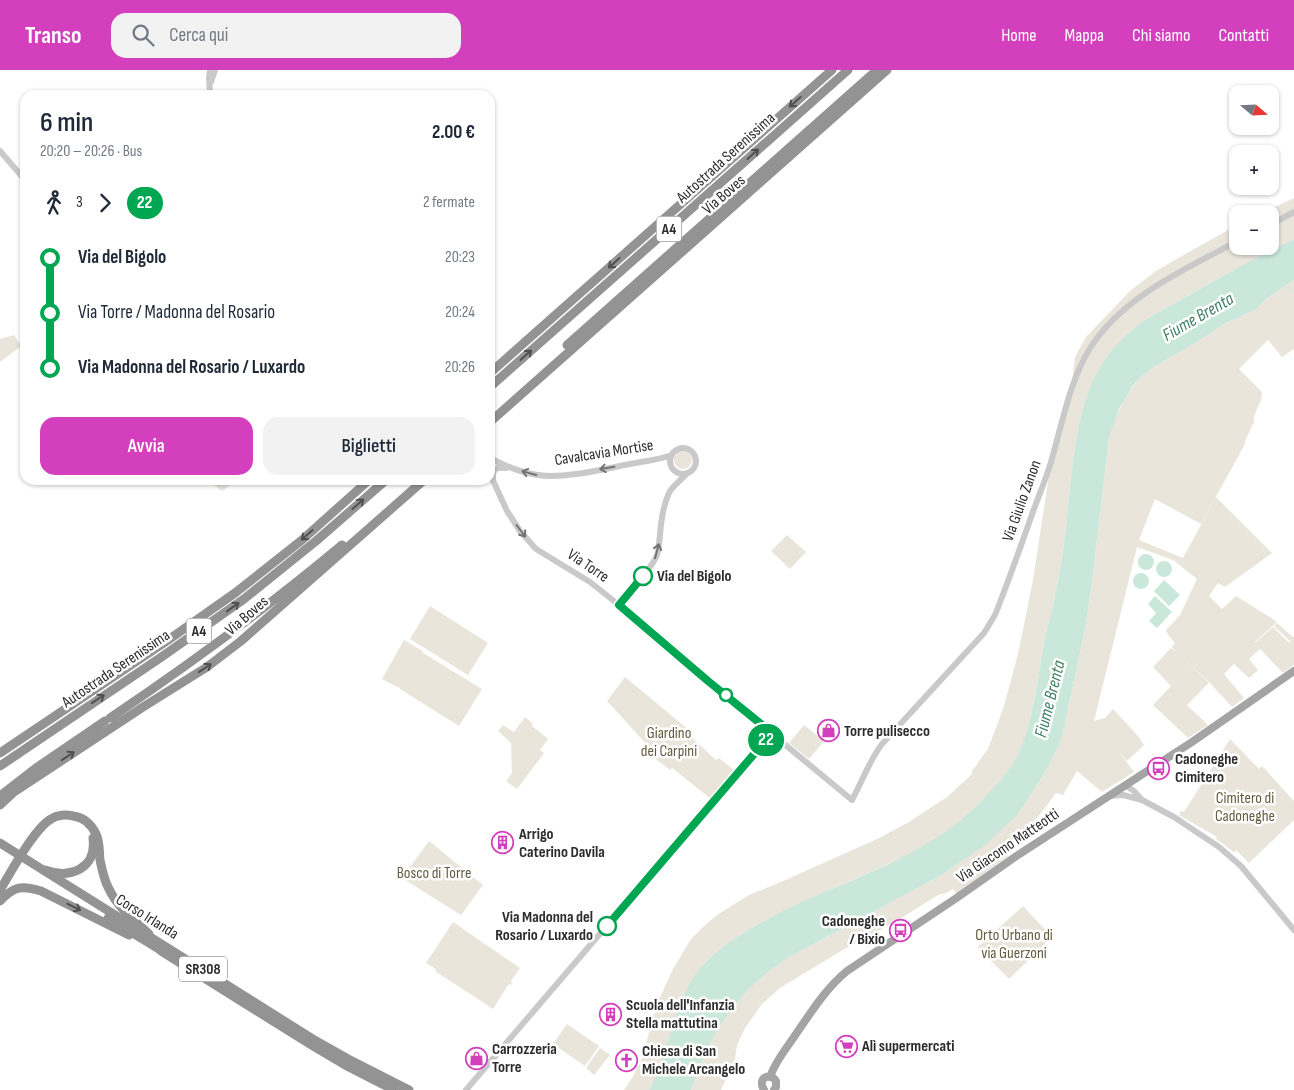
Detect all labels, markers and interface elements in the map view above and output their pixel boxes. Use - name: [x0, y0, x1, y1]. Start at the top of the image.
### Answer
- search box: [111, 13, 461, 58]
- text: Transo: [25, 21, 81, 50]
- icon: search: [129, 21, 157, 49]
- text: Cerca qui: [169, 24, 228, 47]
- text: Home: [1001, 25, 1037, 46]
- text: Mappa: [1065, 25, 1104, 46]
- text: Chi siamo: [1132, 25, 1190, 46]
- text: Contatti: [1218, 25, 1269, 46]
- north arrow: [1229, 85, 1279, 135]
- map controls: [1229, 85, 1279, 255]
- one-way arrow: [789, 97, 802, 108]
- text: 6 min: [40, 106, 93, 139]
- street label: Autostrada Serenissima: [672, 109, 779, 208]
- text: 2.00 €: [432, 121, 475, 144]
- text: 20:20 – 20:26 · Bus: [40, 142, 142, 161]
- button: +: [1229, 145, 1279, 195]
- one-way arrow: [746, 148, 759, 160]
- street label: Via Boves: [699, 171, 750, 219]
- icon: walk: [40, 189, 68, 217]
- icon: forward: [91, 189, 119, 217]
- text: 22: [137, 192, 153, 213]
- text: 3: [76, 193, 83, 212]
- text: 2 fermate: [423, 193, 475, 212]
- button: −: [1229, 205, 1279, 255]
- road number: A4: [656, 216, 682, 242]
- text: Via del Bigolo: [78, 246, 166, 269]
- text: 20:23: [445, 248, 475, 267]
- one-way arrow: [608, 257, 621, 269]
- water label: Fiume Brenta: [1159, 288, 1238, 346]
- text: Via Torre / Madonna del Rosario: [78, 301, 275, 324]
- text: 20:24: [445, 303, 475, 322]
- one-way arrow: [520, 349, 533, 361]
- text: Via Madonna del Rosario / Luxardo: [78, 356, 305, 379]
- text: 20:26: [445, 358, 475, 377]
- button: Avvia: [40, 417, 253, 475]
- button: Biglietti: [263, 417, 475, 475]
- street label: Cavalcavia Mortise: [553, 436, 655, 470]
- street label: Via Giulio Zanon: [999, 458, 1045, 544]
- one-way arrow: [600, 464, 616, 474]
- one-way arrow: [522, 468, 538, 477]
- one-way arrow: [351, 499, 364, 510]
- one-way arrow: [516, 524, 526, 538]
- one-way arrow: [300, 530, 313, 541]
- one-way arrow: [652, 543, 662, 559]
- street label: Via Torre: [563, 545, 613, 587]
- marker: Via del Bigolo: [633, 566, 653, 586]
- place label: Via del Bigolo: [657, 567, 731, 586]
- street label: Via Boves: [222, 592, 273, 640]
- one-way arrow: [225, 602, 239, 612]
- road number: A4: [186, 618, 212, 644]
- street label: Autostrada Serenissima: [58, 626, 174, 713]
- water label: Fiume Brenta: [1030, 658, 1070, 740]
- one-way arrow: [198, 663, 212, 673]
- unlabelled marker: [719, 688, 733, 702]
- one-way arrow: [91, 694, 105, 704]
- shop icon: Torre pulisecco: [816, 719, 840, 743]
- place label: Torre pulisecco: [844, 722, 930, 741]
- park label: Giardino dei Carpini: [641, 724, 697, 761]
- line badge: 22: [744, 724, 788, 756]
- text: 22: [758, 729, 774, 750]
- place label: Cadoneghe Cimitero: [1175, 750, 1238, 787]
- one-way arrow: [61, 751, 75, 761]
- bus stop icon: Cadoneghe Cimitero: [1147, 756, 1171, 780]
- park label: Cimitero di Cadoneghe: [1215, 789, 1275, 826]
- street label: Via Giacomo Matteotti: [953, 805, 1063, 887]
- place label: Arrigo Caterino Davila: [518, 825, 605, 862]
- building icon: Arrigo Caterino Davila: [491, 831, 515, 855]
- park label: Bosco di Torre: [397, 864, 471, 883]
- street label: Corso Irlanda: [112, 890, 182, 944]
- one-way arrow: [67, 902, 82, 912]
- place label: Via Madonna del Rosario / Luxardo: [495, 908, 593, 945]
- place label: Cadoneghe / Bixio: [822, 912, 885, 949]
- marker: Via Madonna del Rosario / Luxardo: [597, 916, 617, 936]
- bus stop icon: Cadoneghe / Bixio: [889, 918, 913, 942]
- park label: Orto Urbano di via Guerzoni: [975, 926, 1053, 963]
- road number: SR308: [179, 956, 227, 982]
- place label: Scuola dell'Infanzia Stella mattutina: [626, 996, 735, 1033]
- building icon: Scuola dell'Infanzia Stella mattutina: [598, 1002, 622, 1026]
- supermarket icon: Alì supermercati: [834, 1034, 858, 1058]
- place label: Alì supermercati: [861, 1037, 954, 1056]
- place label: Carrozzeria Torre: [492, 1040, 557, 1077]
- place label: Chiesa di San Michele Arcangelo: [642, 1042, 745, 1079]
- shop icon: Carrozzeria Torre: [464, 1046, 488, 1070]
- church icon: Chiesa di San Michele Arcangelo: [614, 1048, 638, 1072]

